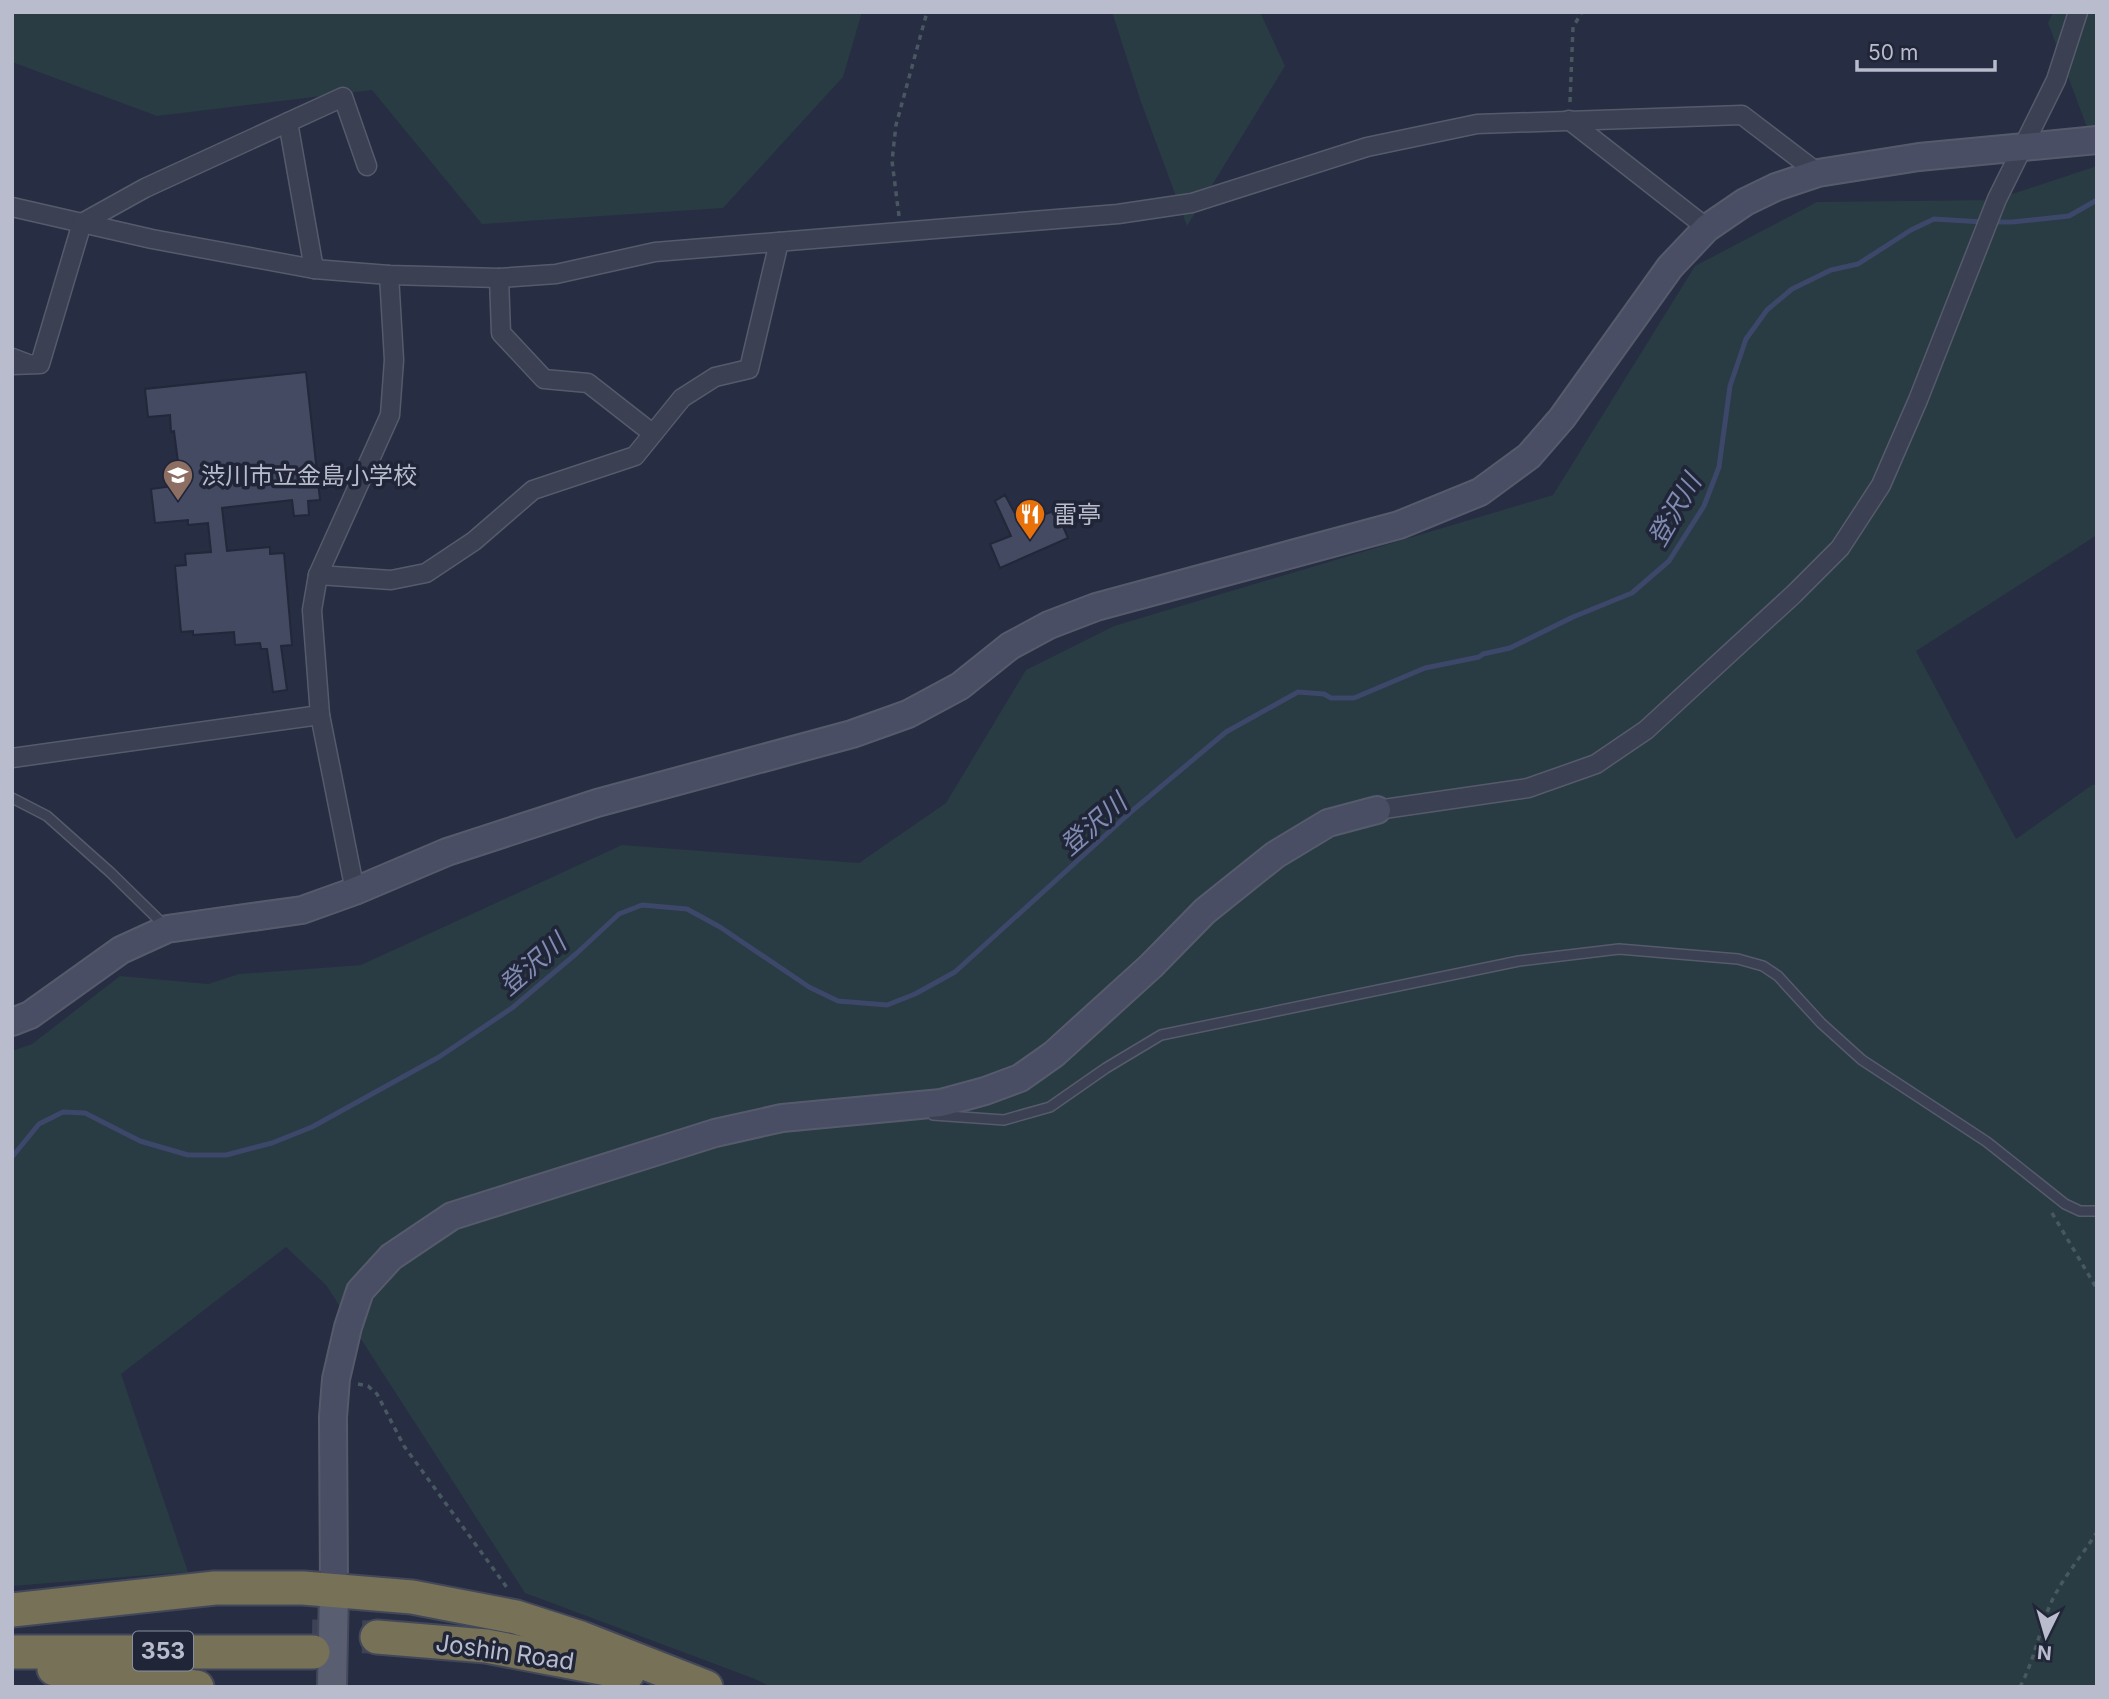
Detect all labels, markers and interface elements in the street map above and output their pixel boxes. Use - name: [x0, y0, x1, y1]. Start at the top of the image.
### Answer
- scale bar: [1857, 28, 1995, 72]
- text: 50 m: [1868, 40, 1918, 65]
- school or university icon: 渋川市立金島小学校: [161, 458, 195, 502]
- place label: 渋川市立金島小学校: [201, 461, 417, 490]
- water label: 登沢川: [1641, 466, 1708, 552]
- restaurant icon: 雷亭: [1013, 497, 1047, 541]
- place label: 雷亭: [1053, 500, 1101, 529]
- water label: 登沢川: [1053, 785, 1135, 861]
- water label: 登沢川: [492, 925, 574, 1001]
- north arrow: [2011, 1601, 2081, 1671]
- street label: Joshin Road: [434, 1628, 576, 1676]
- road number: 353: [133, 1632, 193, 1670]
- text: N: [2036, 1640, 2053, 1665]

